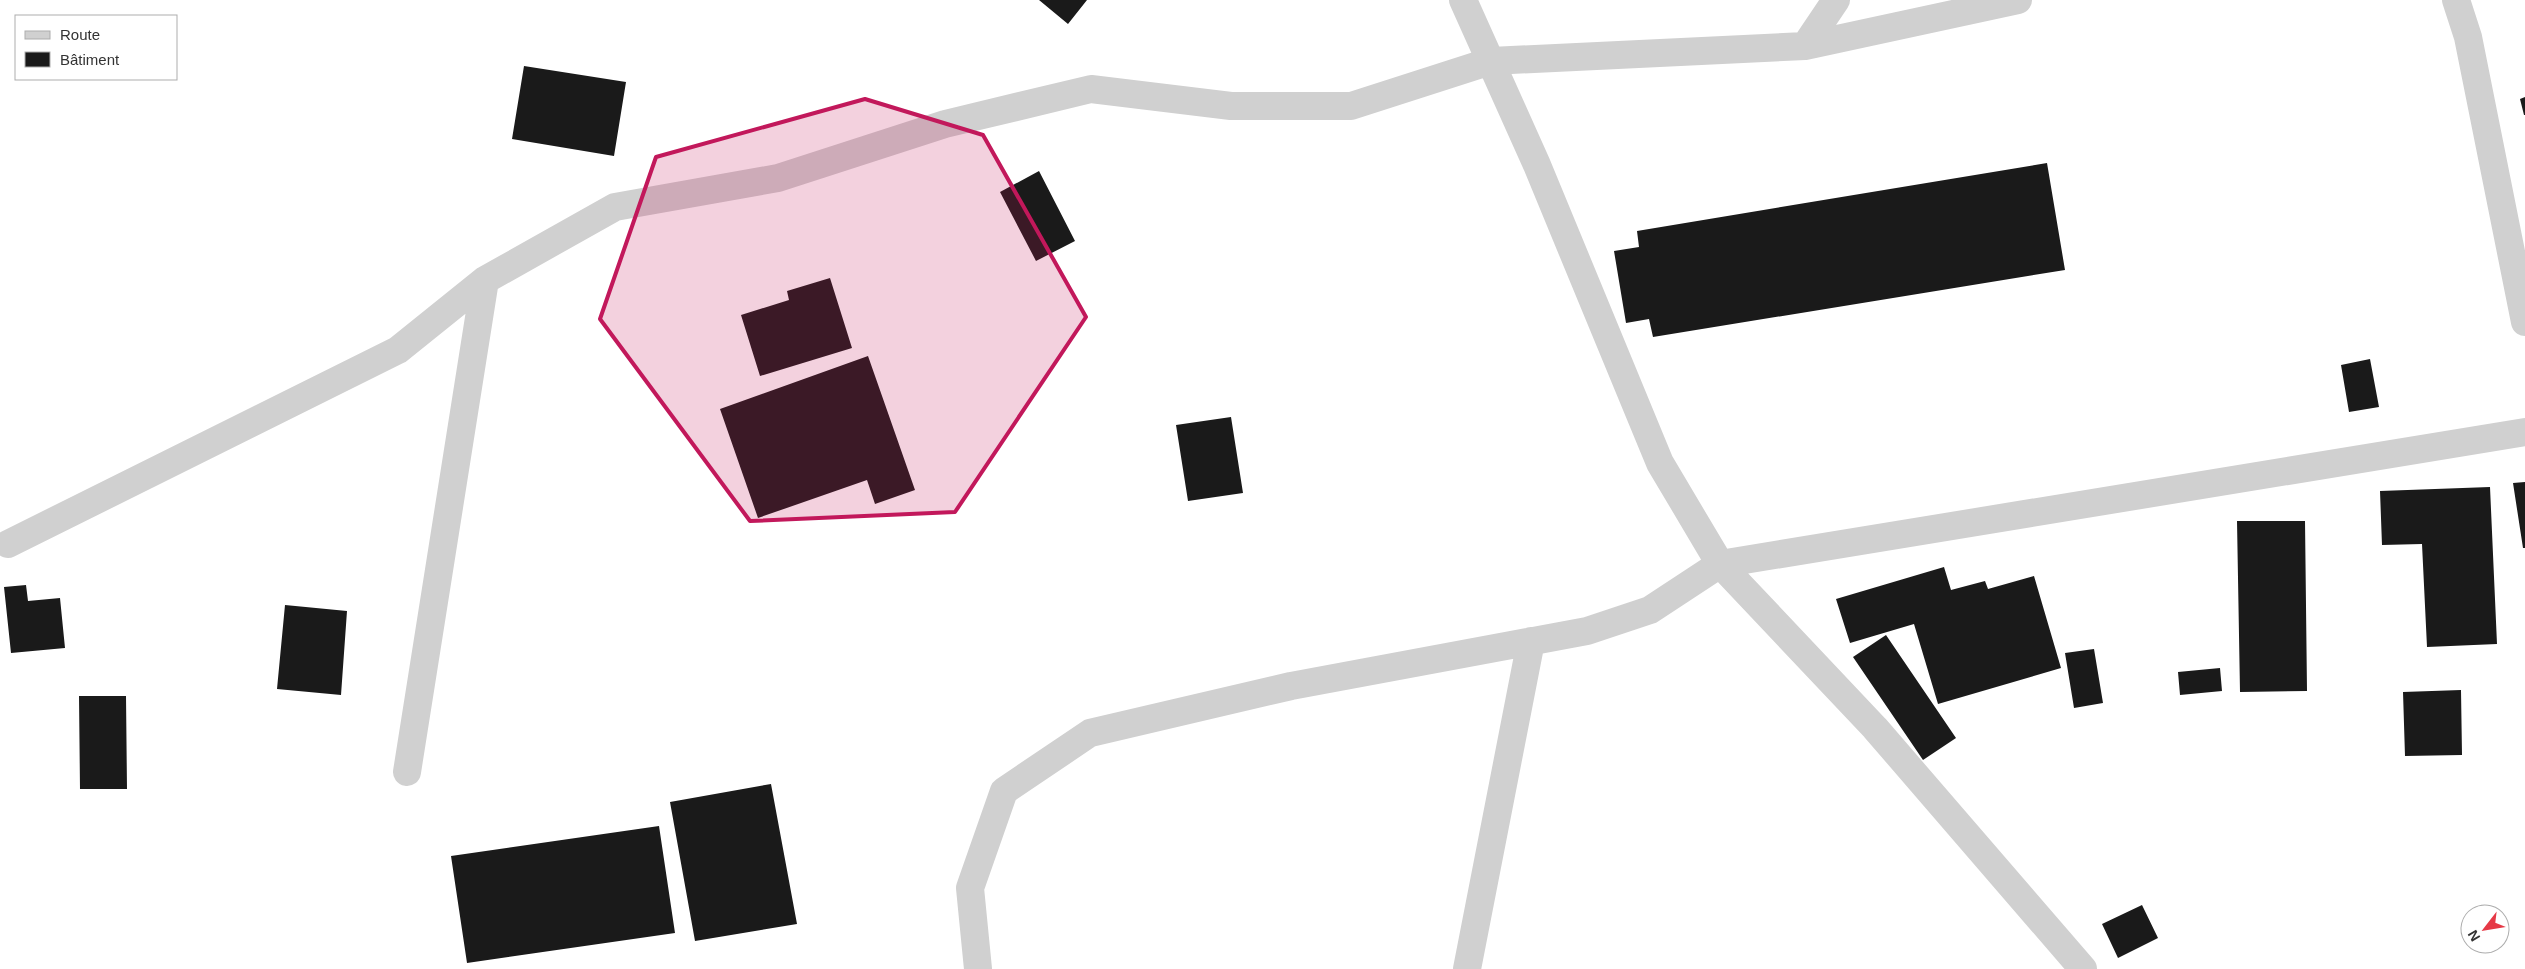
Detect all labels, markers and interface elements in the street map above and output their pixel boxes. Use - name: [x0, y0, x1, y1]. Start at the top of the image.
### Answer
- legend: [15, 15, 178, 80]
- text: Route: [60, 26, 100, 43]
- text: Bâtiment: [60, 51, 120, 68]
- north arrow: [2460, 904, 2510, 954]
- text: N: [2464, 927, 2483, 944]

